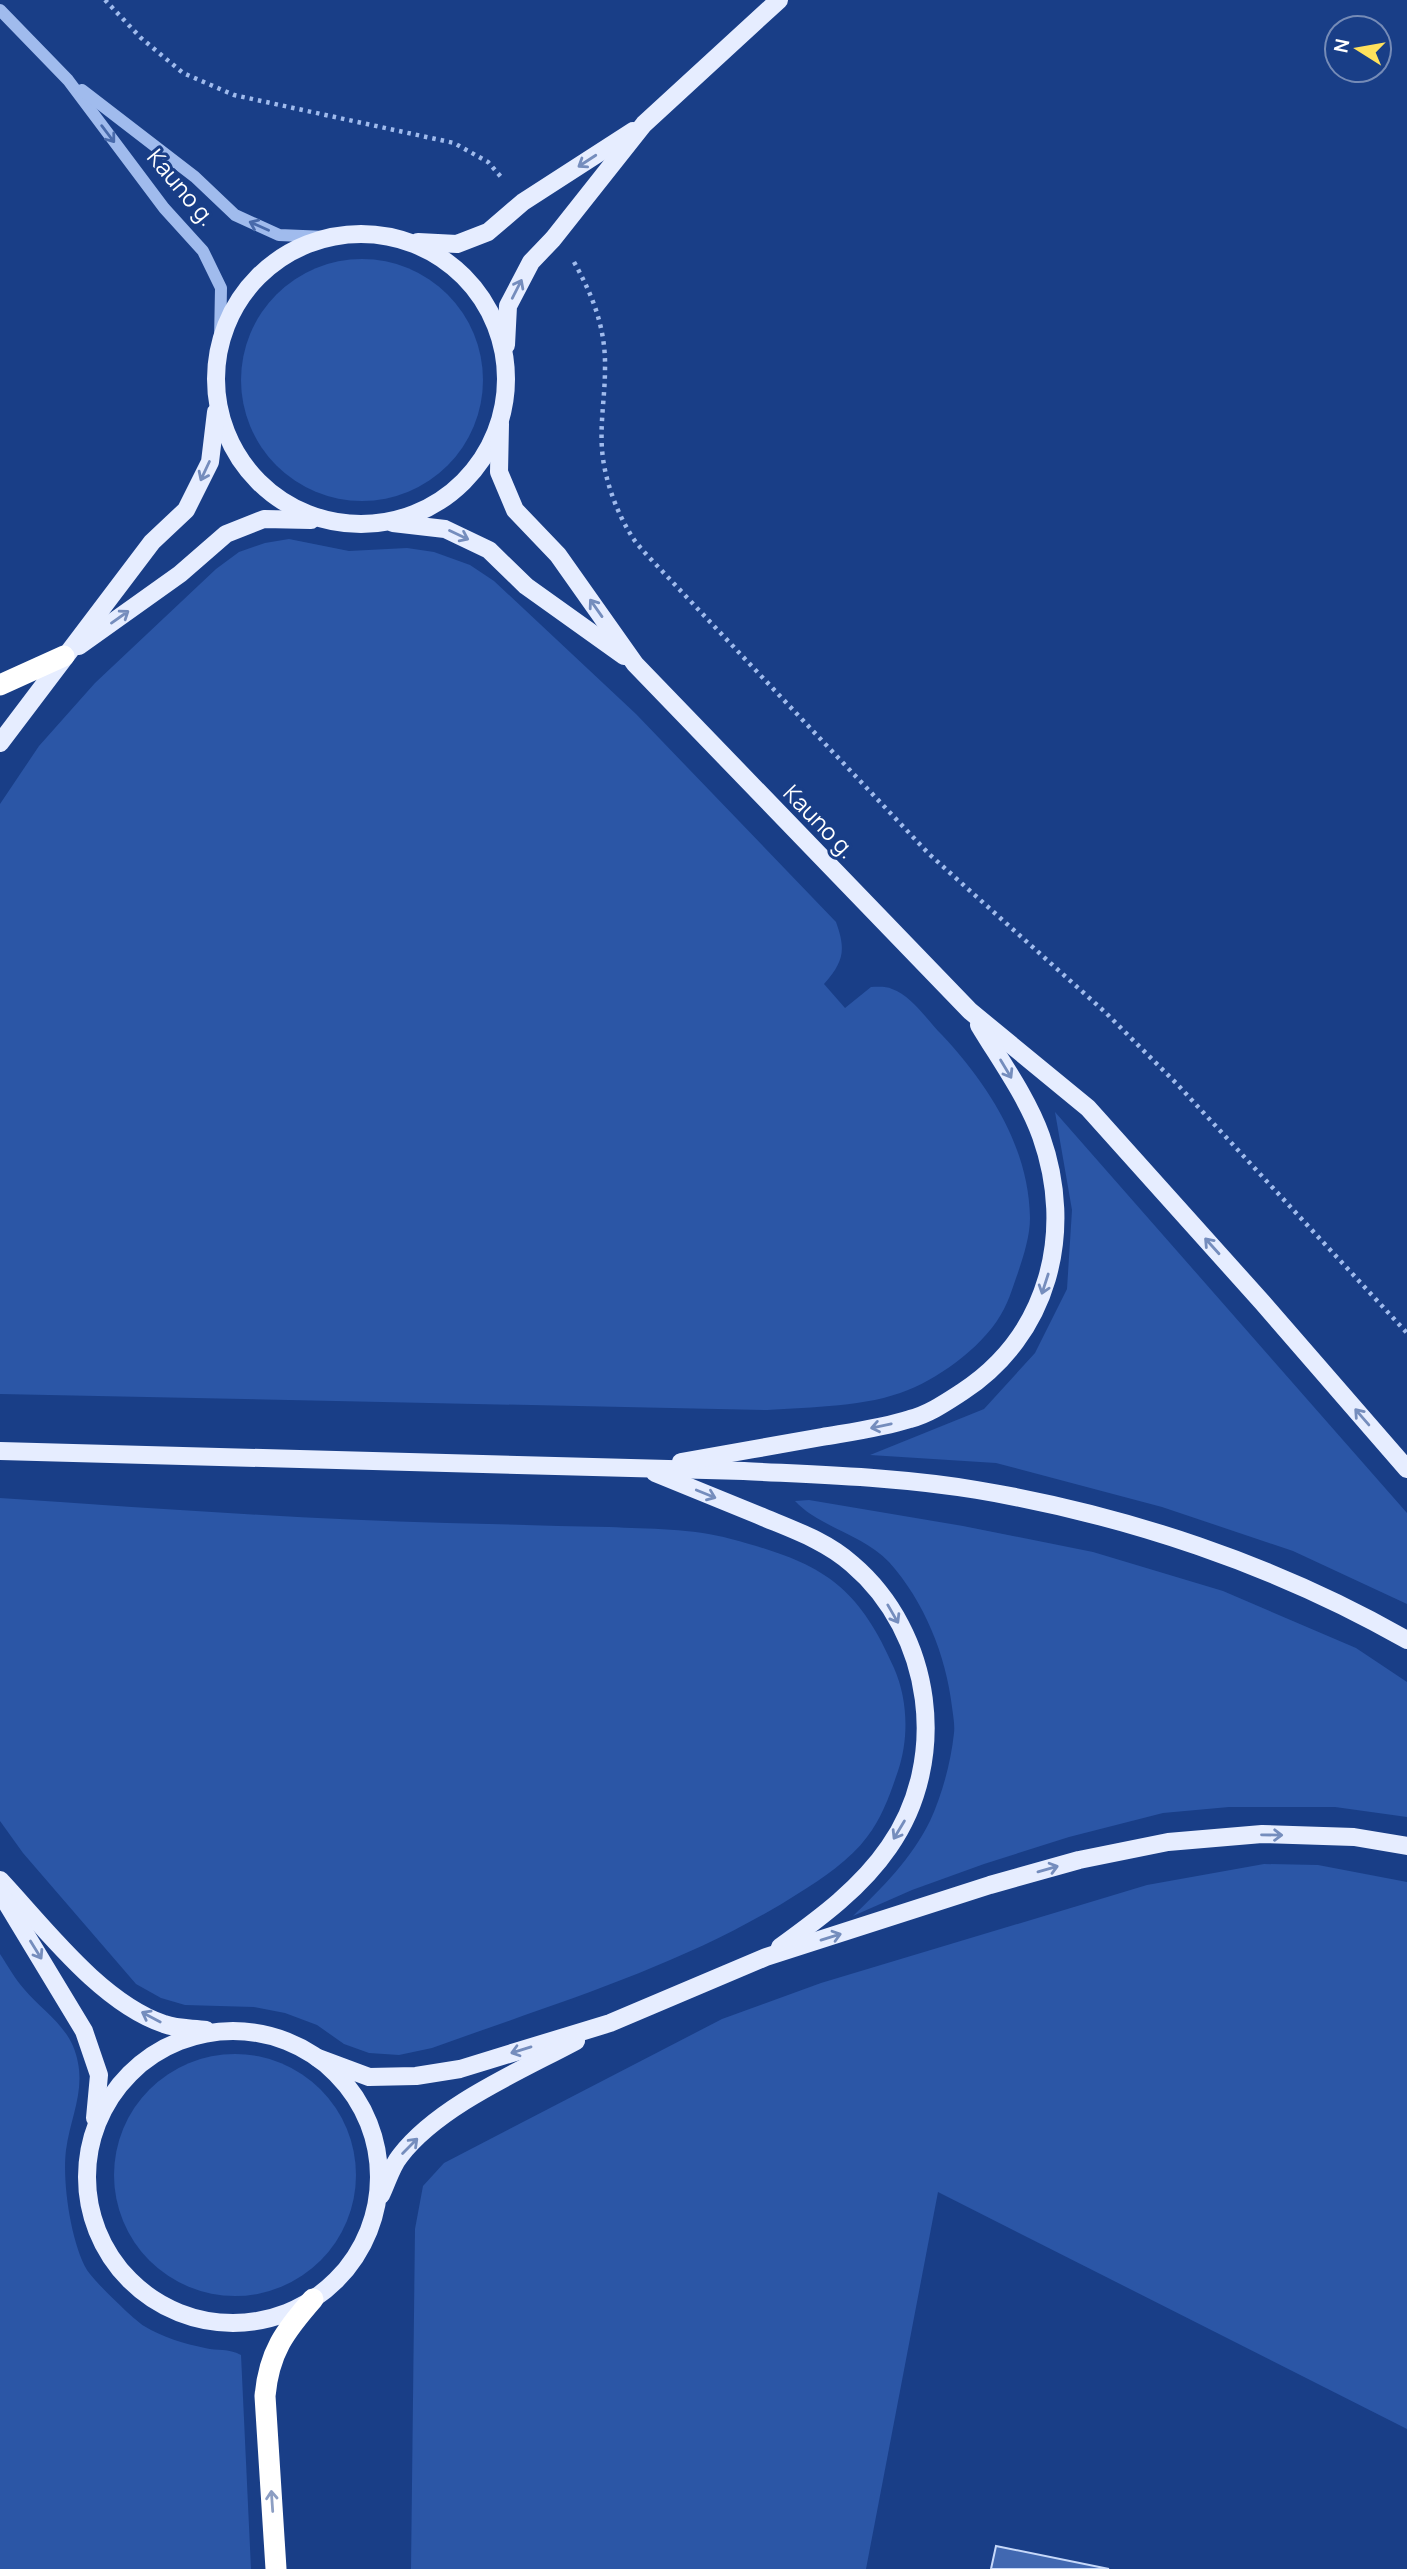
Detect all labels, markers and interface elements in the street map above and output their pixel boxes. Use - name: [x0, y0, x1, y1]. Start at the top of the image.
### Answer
- north arrow: [1323, 14, 1393, 84]
- text: N: [1327, 37, 1355, 55]
- one-way arrow: [101, 124, 116, 143]
- street label: Kauno g.: [140, 142, 224, 232]
- one-way arrow: [578, 153, 597, 168]
- one-way arrow: [249, 219, 271, 232]
- one-way arrow: [510, 280, 524, 300]
- one-way arrow: [198, 460, 211, 482]
- one-way arrow: [448, 530, 469, 543]
- one-way arrow: [589, 599, 603, 618]
- one-way arrow: [110, 610, 129, 624]
- street label: Kauno g.: [777, 777, 863, 865]
- one-way arrow: [999, 1058, 1013, 1078]
- one-way arrow: [1204, 1237, 1220, 1255]
- one-way arrow: [1038, 1273, 1050, 1295]
- one-way arrow: [1354, 1408, 1370, 1426]
- one-way arrow: [870, 1419, 893, 1433]
- one-way arrow: [695, 1488, 716, 1501]
- one-way arrow: [886, 1603, 900, 1623]
- one-way arrow: [892, 1819, 906, 1839]
- one-way arrow: [1260, 1828, 1283, 1841]
- one-way arrow: [1037, 1861, 1059, 1874]
- one-way arrow: [820, 1929, 842, 1942]
- one-way arrow: [29, 1939, 43, 1959]
- one-way arrow: [141, 2010, 162, 2024]
- one-way arrow: [511, 2045, 533, 2058]
- one-way arrow: [401, 2137, 418, 2154]
- one-way arrow: [265, 2490, 278, 2513]

